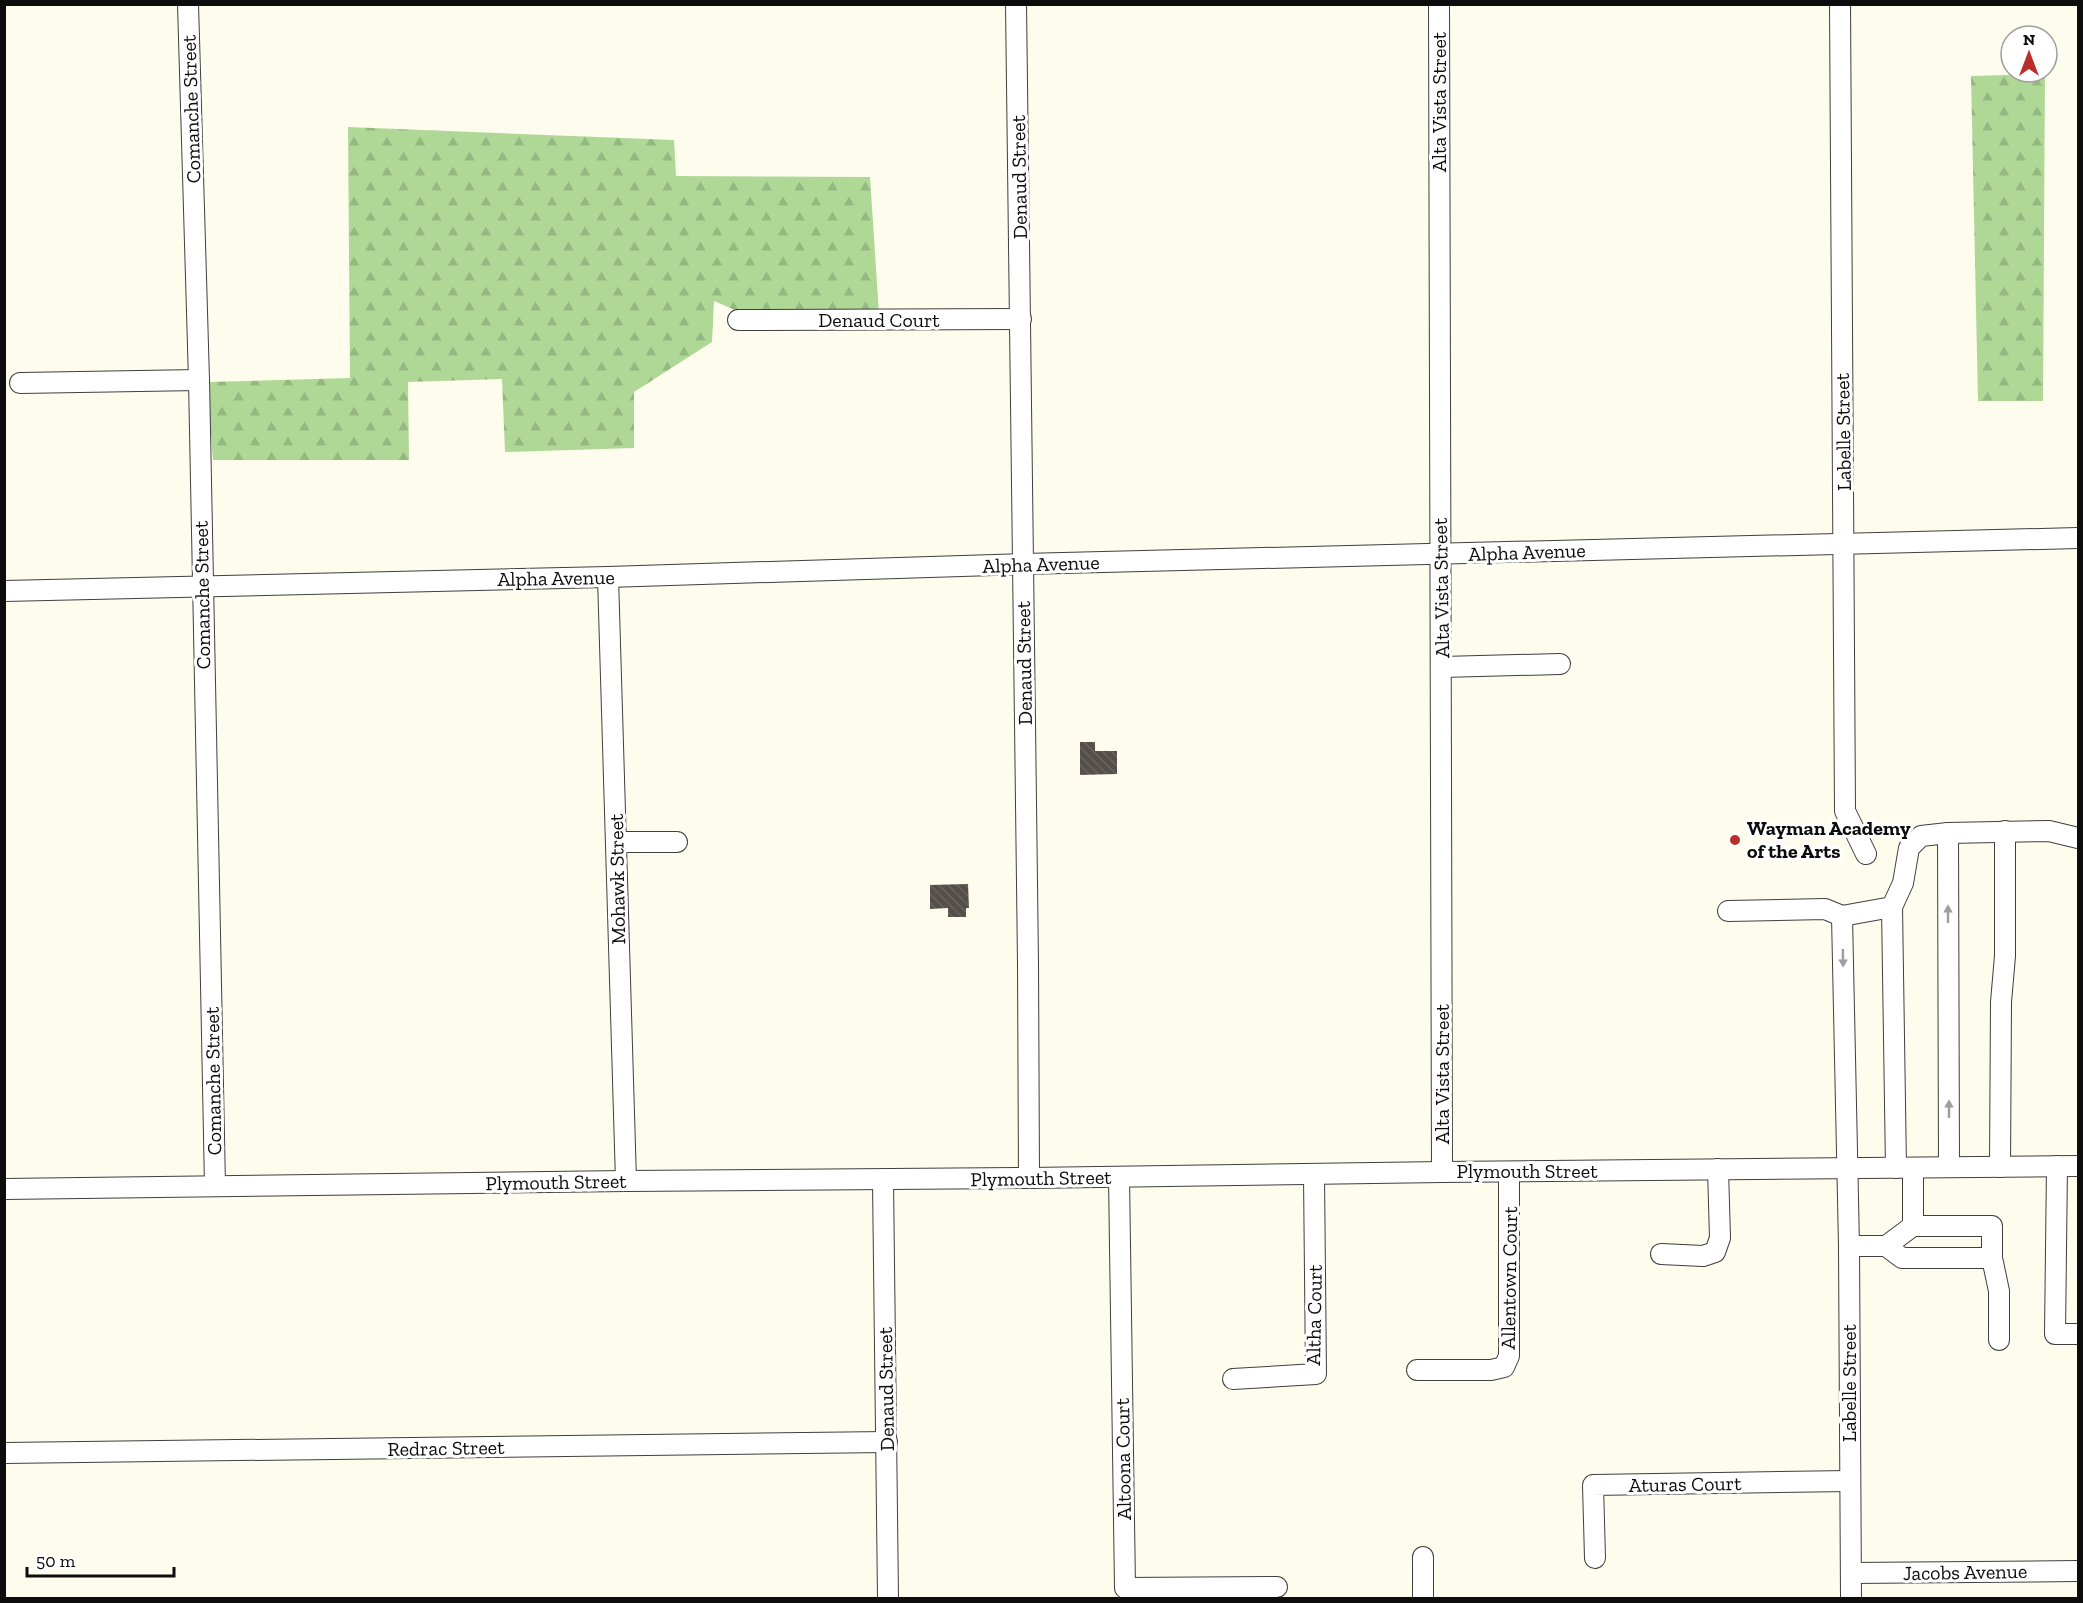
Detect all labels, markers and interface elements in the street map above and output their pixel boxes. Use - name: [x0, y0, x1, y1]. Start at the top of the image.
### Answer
- north arrow: [1999, 24, 2059, 84]
- text: N: [2023, 30, 2035, 49]
- street label: Alta Vista Street: [1427, 31, 1451, 172]
- street label: Comanche Street: [176, 34, 206, 184]
- street label: Denaud Street: [1006, 114, 1032, 239]
- street label: Denaud Court: [818, 308, 940, 332]
- street label: Labelle Street: [1830, 372, 1856, 491]
- street label: Alta Vista Street: [1428, 517, 1454, 658]
- street label: Comanche Street: [189, 520, 215, 670]
- street label: Alpha Avenue: [1468, 538, 1586, 566]
- street label: Alpha Avenue: [982, 550, 1100, 578]
- street label: Alpha Avenue: [497, 565, 615, 591]
- street label: Denaud Street: [1011, 600, 1037, 725]
- street label: Mohawk Street: [604, 813, 630, 945]
- place label: Wayman Academy of the Arts: [1747, 816, 1911, 863]
- marker: Wayman Academy of the Arts: [1728, 833, 1742, 847]
- one-way arrow: [1943, 904, 1953, 923]
- one-way arrow: [1838, 949, 1848, 968]
- street label: Alta Vista Street: [1430, 1003, 1454, 1144]
- street label: Comanche Street: [200, 1006, 226, 1156]
- one-way arrow: [1944, 1099, 1954, 1118]
- street label: Plymouth Street: [1456, 1159, 1598, 1183]
- street label: Plymouth Street: [970, 1165, 1112, 1191]
- street label: Plymouth Street: [485, 1169, 627, 1195]
- street label: Allentown Court: [1496, 1205, 1522, 1350]
- street label: Altha Court: [1301, 1264, 1327, 1366]
- street label: Labelle Street: [1837, 1323, 1861, 1442]
- street label: Denaud Street: [873, 1326, 899, 1451]
- street label: Altoona Court: [1110, 1397, 1136, 1520]
- street label: Redrac Street: [387, 1435, 505, 1461]
- street label: Aturas Court: [1628, 1471, 1742, 1497]
- scale bar: [27, 1540, 174, 1578]
- text: 50 m: [36, 1550, 76, 1572]
- street label: Jacobs Avenue: [1903, 1559, 2027, 1585]

